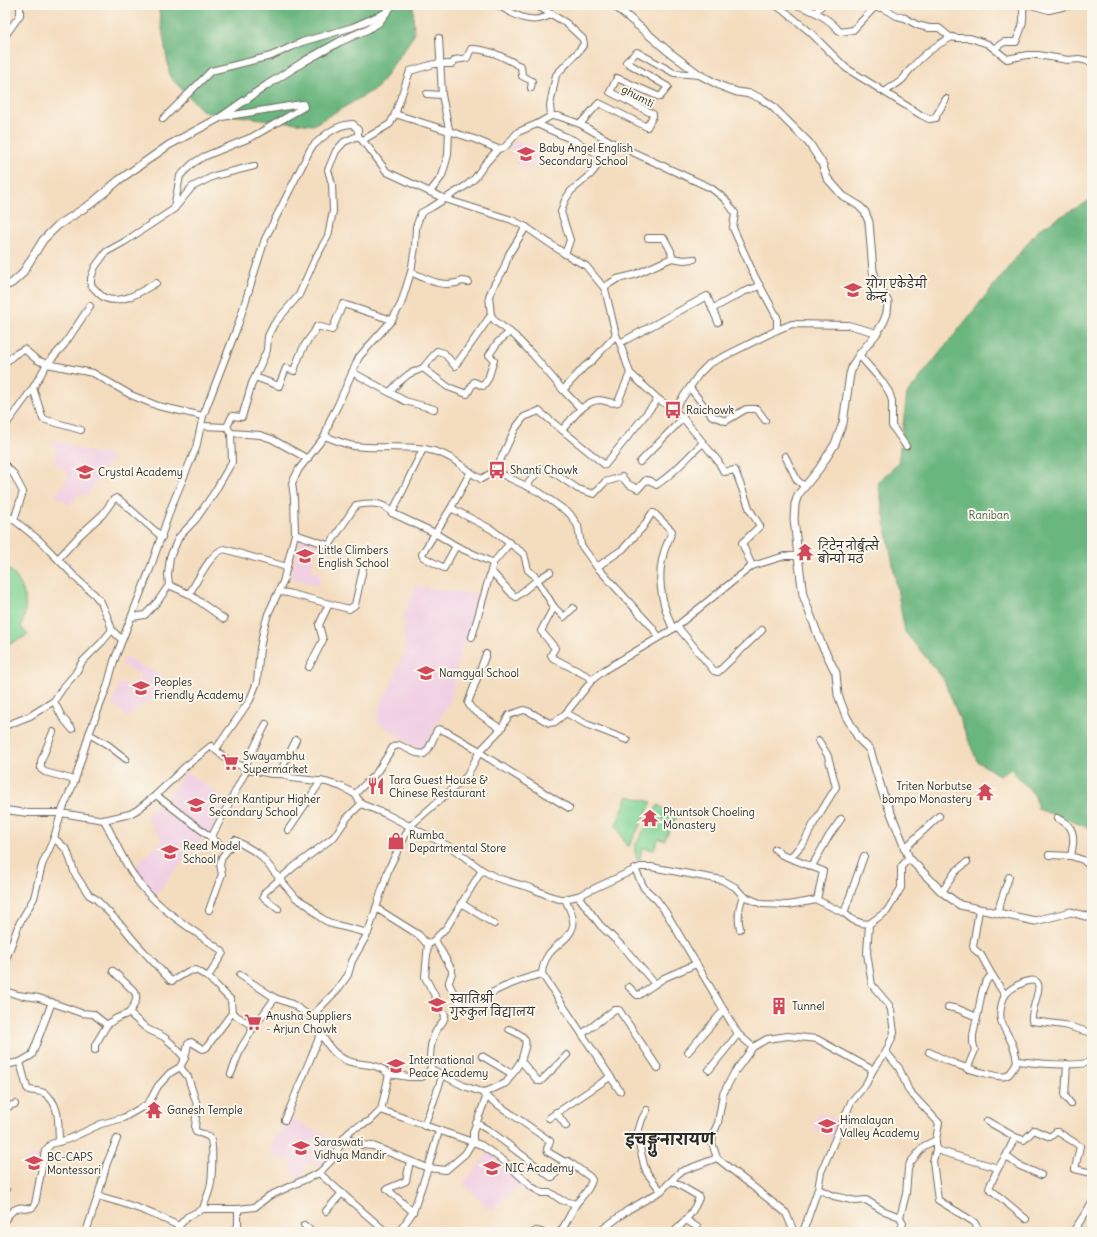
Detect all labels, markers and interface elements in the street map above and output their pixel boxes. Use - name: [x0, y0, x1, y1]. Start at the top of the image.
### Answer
- street label: ghumti: [619, 82, 657, 110]
- place label: Baby Angel English Secondary School: [539, 141, 633, 168]
- school or university icon: Baby Angel English Secondary School: [516, 144, 536, 164]
- place label: योग एकेडेमी केन्द्र: [865, 273, 928, 304]
- school or university icon: योग एकेडेमी केन्द्र: [843, 280, 863, 300]
- bus stop icon: Raichowk: [663, 400, 683, 420]
- place label: Raichowk: [686, 403, 734, 417]
- bus stop icon: Shanti Chowk: [487, 460, 507, 480]
- school or university icon: Crystal Academy: [75, 462, 95, 482]
- place label: Shanti Chowk: [510, 463, 578, 477]
- place label: Crystal Academy: [98, 465, 183, 479]
- park label: Raniban: [969, 508, 1009, 522]
- place label: ट्रिटेन नोर्बुत्से बोन्पो मठ: [817, 535, 880, 566]
- temple icon: ट्रिटेन नोर्बुत्से बोन्पो मठ: [795, 542, 815, 562]
- place label: Little Climbers English School: [318, 543, 389, 570]
- school or university icon: Little Climbers English School: [295, 546, 315, 566]
- school or university icon: Namgyal School: [416, 663, 436, 683]
- place label: Namgyal School: [439, 666, 519, 680]
- place label: Peoples Friendly Academy: [154, 675, 244, 702]
- school or university icon: Peoples Friendly Academy: [131, 678, 151, 698]
- place label: Swayambhu Supermarket: [243, 749, 308, 776]
- supermarket icon: Swayambhu Supermarket: [220, 752, 240, 772]
- place label: Tara Guest House & Chinese Restaurant: [389, 773, 488, 800]
- restaurant icon: Tara Guest House & Chinese Restaurant: [366, 776, 386, 796]
- place label: Triten Norbutse bompo Monastery: [882, 779, 972, 806]
- temple icon: Triten Norbutse bompo Monastery: [975, 782, 995, 802]
- place label: Green Kantipur Higher Secondary School: [209, 792, 321, 819]
- school or university icon: Green Kantipur Higher Secondary School: [186, 795, 206, 815]
- place label: Phuntsok Choeling Monastery: [663, 805, 755, 832]
- temple icon: Phuntsok Choeling Monastery: [640, 808, 660, 828]
- place label: Rumba Departmental Store: [409, 828, 506, 855]
- shop icon: Rumba Departmental Store: [386, 831, 406, 851]
- place label: Reed Model School: [183, 839, 241, 866]
- school or university icon: Reed Model School: [160, 842, 180, 862]
- place label: स्वातिश्री गुरुकुल विद्यालय: [449, 990, 536, 1020]
- school or university icon: स्वातिश्री गुरुकुल विद्यालय: [427, 995, 447, 1015]
- building icon: Tunnel: [769, 996, 789, 1016]
- place label: Tunnel: [792, 999, 825, 1013]
- place label: Anusha Suppliers - Arjun Chowk: [266, 1009, 351, 1036]
- supermarket icon: Anusha Suppliers - Arjun Chowk: [243, 1012, 263, 1032]
- place label: International Peace Academy: [409, 1053, 488, 1080]
- school or university icon: International Peace Academy: [386, 1056, 406, 1076]
- temple icon: Ganesh Temple: [144, 1100, 164, 1120]
- place label: Ganesh Temple: [167, 1103, 243, 1117]
- place label: Himalayan Valley Academy: [840, 1113, 919, 1140]
- school or university icon: Himalayan Valley Academy: [817, 1116, 837, 1136]
- district label: इचङ्गुनारायण: [623, 1130, 716, 1157]
- place label: Saraswati Vidhya Mandir: [314, 1135, 387, 1162]
- school or university icon: Saraswati Vidhya Mandir: [291, 1138, 311, 1158]
- place label: BC-CAPS Montessori: [47, 1150, 101, 1177]
- school or university icon: BC-CAPS Montessori: [24, 1153, 44, 1173]
- school or university icon: NIC Academy: [482, 1158, 502, 1178]
- place label: NIC Academy: [505, 1161, 574, 1175]

